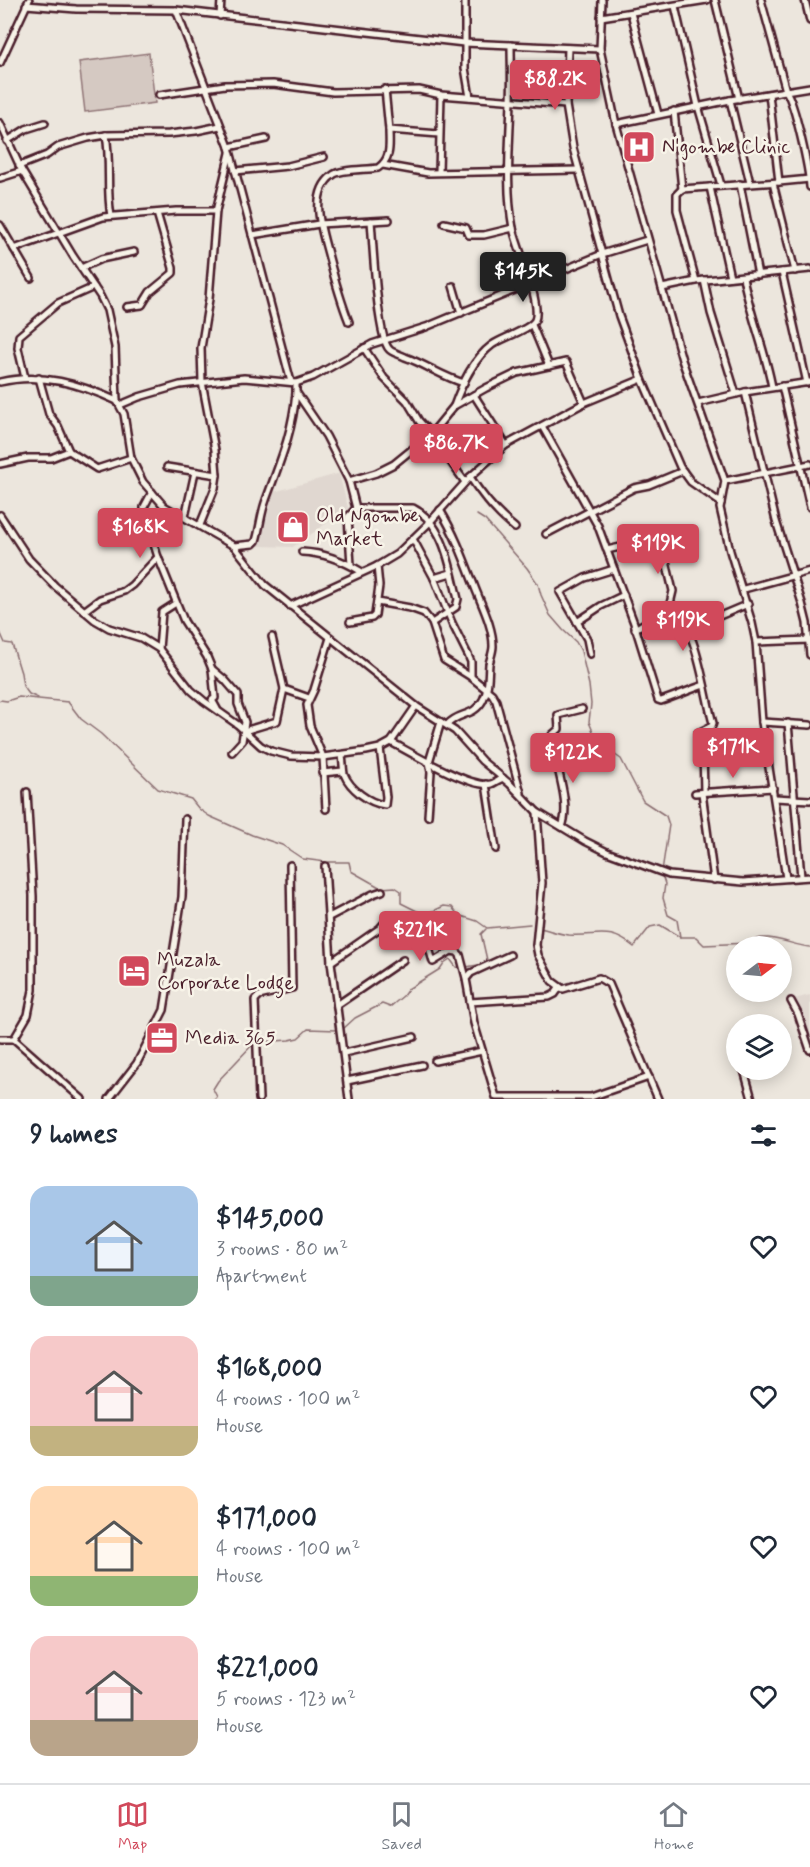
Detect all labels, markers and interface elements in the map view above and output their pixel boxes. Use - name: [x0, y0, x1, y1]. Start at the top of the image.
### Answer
- pin: $88.2K: [506, 60, 604, 111]
- text: $88.2K: [524, 66, 586, 93]
- hospital icon: N'gombe Clinic: [621, 129, 657, 165]
- place label: N'gombe Clinic: [662, 134, 790, 161]
- pin: $145K: [481, 252, 565, 303]
- text: $145K: [494, 258, 552, 285]
- pin: $86.7K: [407, 424, 505, 475]
- text: $86.7K: [424, 430, 488, 457]
- place label: Old Ngombe Market: [316, 503, 418, 553]
- pin: $168K: [98, 508, 182, 559]
- shop icon: Old Ngombe Market: [275, 509, 311, 545]
- text: $168K: [112, 514, 168, 541]
- pin: $119K: [616, 524, 700, 575]
- text: $119K: [631, 530, 685, 557]
- pin: $119K: [641, 601, 725, 652]
- text: $119K: [656, 607, 710, 634]
- pin: $171K: [691, 728, 775, 779]
- pin: $122K: [531, 733, 615, 784]
- text: $171K: [707, 734, 759, 761]
- text: $122K: [544, 739, 602, 766]
- pin: $221K: [378, 911, 462, 962]
- text: $221K: [393, 917, 447, 944]
- north arrow: [726, 936, 792, 1002]
- map controls: [726, 936, 792, 1080]
- place label: Muzala Corporate Lodge: [157, 947, 294, 999]
- hotel icon: Muzala Corporate Lodge: [116, 953, 152, 989]
- button: layers: [726, 1014, 792, 1080]
- office icon: Media 365: [144, 1020, 180, 1056]
- place label: Media 365: [185, 1025, 276, 1052]
- text: 9 homes: [30, 1118, 118, 1152]
- icon: filters: [747, 1119, 780, 1152]
- text: $145,000: [216, 1202, 324, 1236]
- icon: home: [78, 1210, 150, 1282]
- icon: heart: [747, 1230, 780, 1263]
- text: 3 rooms · 80 m²: [216, 1236, 348, 1263]
- text: Apartment: [216, 1263, 307, 1290]
- text: $168,000: [216, 1352, 322, 1386]
- icon: home: [78, 1360, 150, 1432]
- icon: heart: [747, 1380, 780, 1413]
- text: 4 rooms · 100 m²: [216, 1386, 360, 1413]
- text: House: [216, 1413, 263, 1440]
- text: $171,000: [216, 1502, 317, 1536]
- icon: home: [78, 1510, 150, 1582]
- icon: heart: [747, 1530, 780, 1563]
- text: 4 rooms · 100 m²: [216, 1536, 360, 1563]
- text: House: [216, 1563, 263, 1590]
- text: $221,000: [216, 1652, 319, 1686]
- icon: home: [78, 1660, 150, 1732]
- icon: heart: [747, 1680, 780, 1713]
- text: 5 rooms · 123 m²: [216, 1686, 356, 1713]
- text: House: [216, 1713, 263, 1740]
- tab: Map: [116, 1798, 149, 1855]
- tab: Saved: [381, 1798, 422, 1855]
- tab: Home: [654, 1798, 694, 1855]

